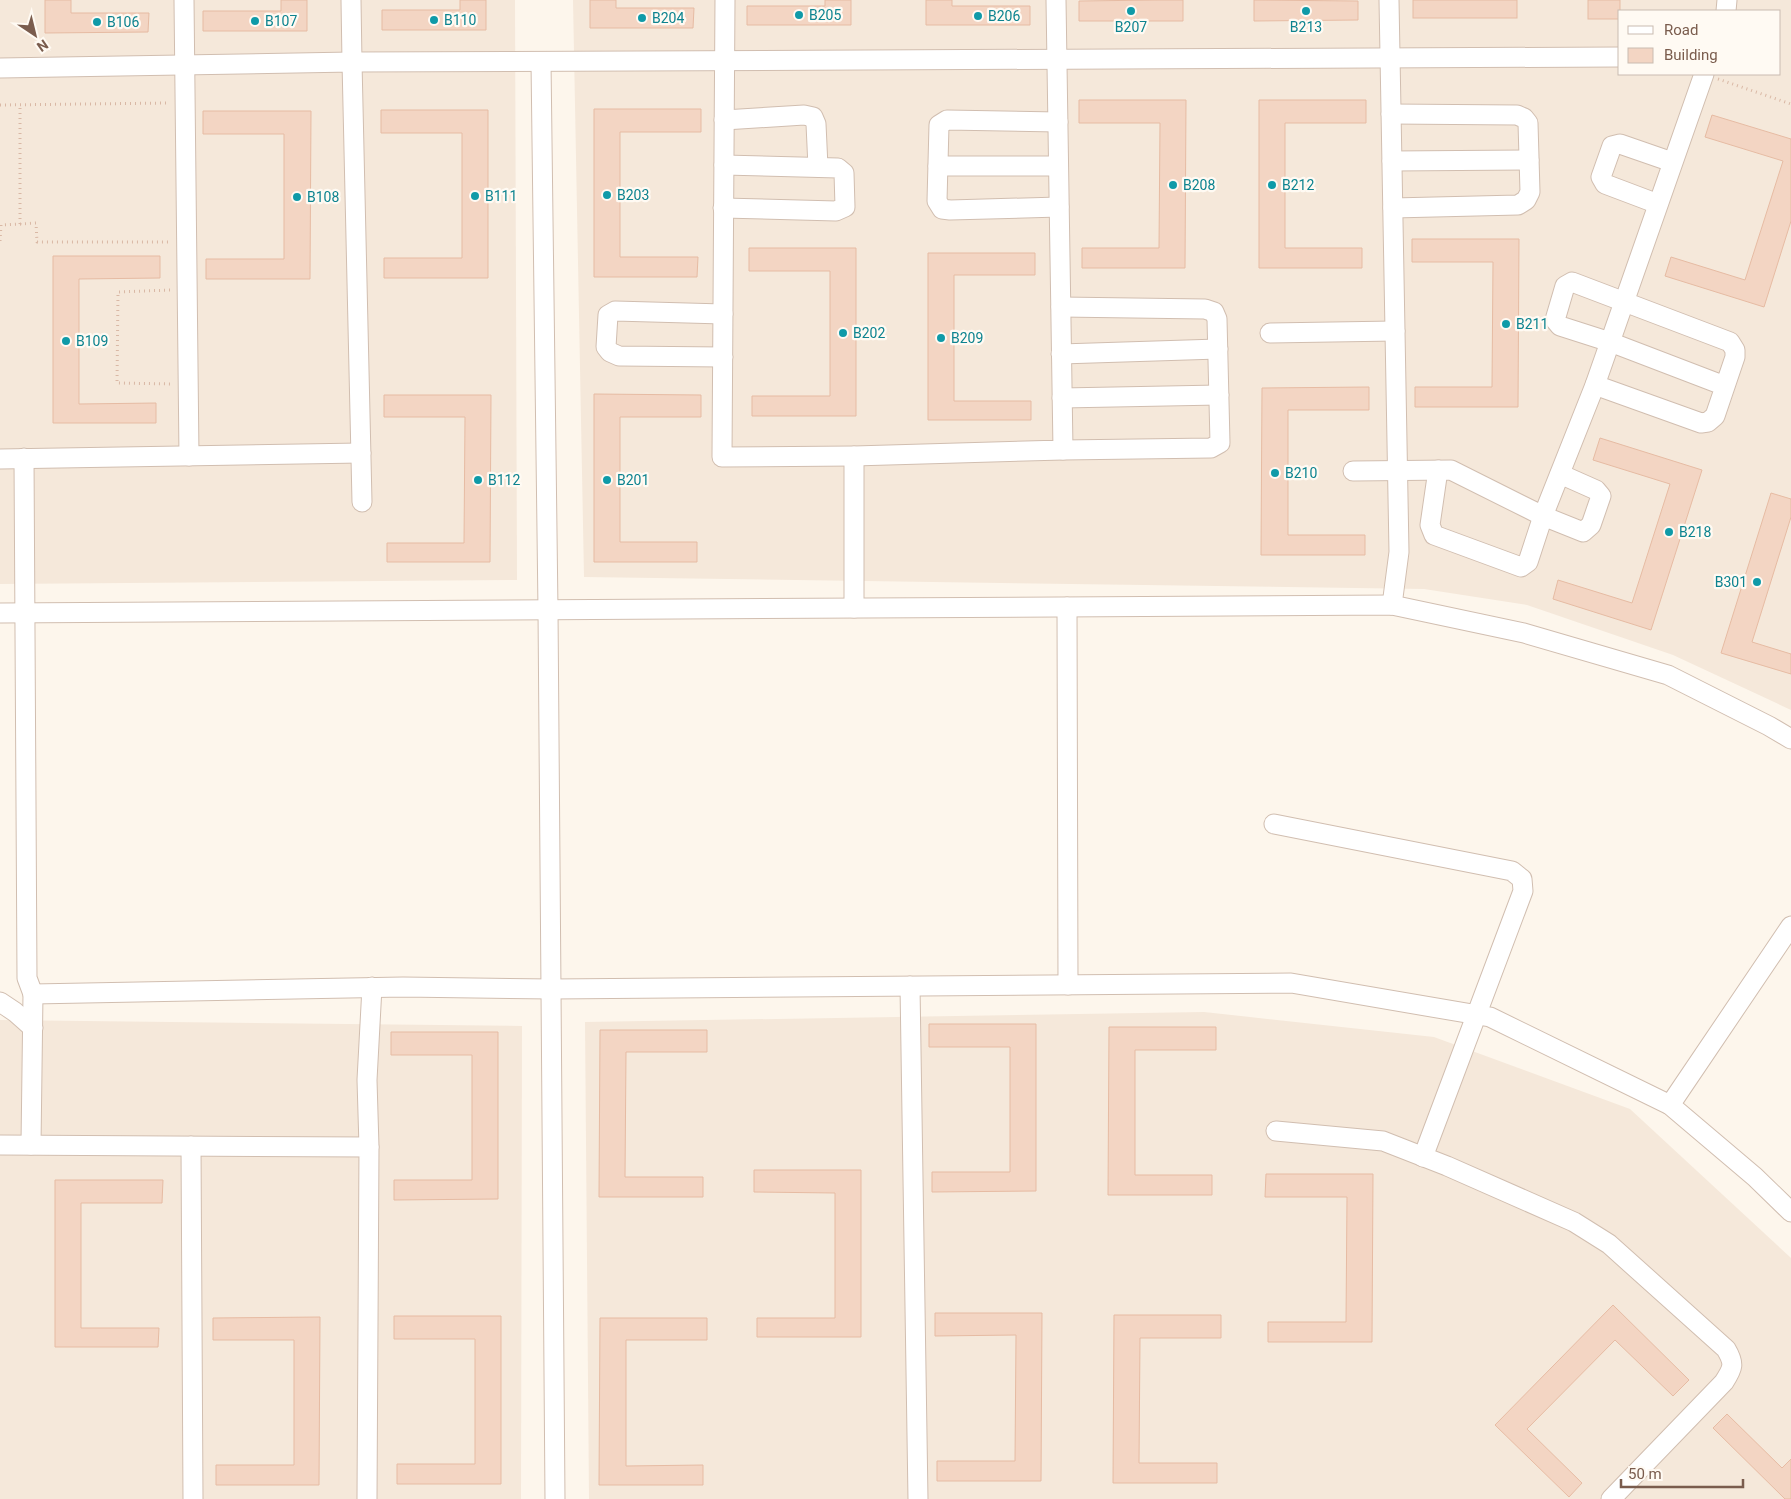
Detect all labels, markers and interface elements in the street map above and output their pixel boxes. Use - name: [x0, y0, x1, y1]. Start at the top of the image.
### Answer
- marker: B207: [1125, 5, 1137, 17]
- marker: B213: [1300, 5, 1312, 17]
- place label: B205: [809, 7, 841, 23]
- place label: B206: [988, 8, 1020, 24]
- marker: B205: [793, 9, 805, 21]
- north arrow: [10, 10, 60, 60]
- place label: B204: [652, 10, 684, 26]
- marker: B206: [972, 10, 984, 22]
- legend: [1618, 10, 1781, 75]
- place label: B110: [444, 12, 476, 28]
- marker: B204: [636, 12, 648, 24]
- place label: B107: [265, 13, 297, 29]
- place label: B106: [107, 14, 139, 30]
- marker: B110: [428, 14, 440, 26]
- marker: B107: [249, 15, 261, 27]
- marker: B106: [91, 16, 103, 28]
- place label: B207: [1115, 19, 1147, 35]
- place label: B213: [1290, 19, 1322, 35]
- text: Road: [1664, 21, 1698, 39]
- text: N: [34, 36, 51, 55]
- text: Building: [1664, 46, 1718, 64]
- place label: B208: [1183, 177, 1215, 193]
- place label: B212: [1282, 177, 1314, 193]
- marker: B208: [1167, 179, 1179, 191]
- marker: B212: [1266, 179, 1278, 191]
- place label: B203: [617, 187, 649, 203]
- place label: B111: [485, 188, 517, 204]
- place label: B108: [307, 189, 339, 205]
- marker: B203: [601, 189, 613, 201]
- marker: B111: [469, 190, 481, 202]
- marker: B108: [291, 191, 303, 203]
- place label: B211: [1516, 316, 1548, 332]
- marker: B211: [1500, 318, 1512, 330]
- place label: B202: [853, 325, 885, 341]
- marker: B202: [837, 327, 849, 339]
- place label: B209: [951, 330, 983, 346]
- marker: B209: [935, 332, 947, 344]
- place label: B109: [76, 333, 108, 349]
- marker: B109: [60, 335, 72, 347]
- place label: B210: [1285, 465, 1317, 481]
- marker: B210: [1269, 467, 1281, 479]
- place label: B112: [488, 472, 520, 488]
- place label: B201: [617, 472, 649, 488]
- marker: B112: [472, 474, 484, 486]
- marker: B201: [601, 474, 613, 486]
- place label: B218: [1679, 524, 1711, 540]
- marker: B218: [1663, 526, 1675, 538]
- place label: B301: [1715, 574, 1747, 590]
- marker: B301: [1751, 576, 1763, 588]
- scale bar: [1621, 1456, 1744, 1488]
- text: 50 m: [1628, 1465, 1662, 1483]

